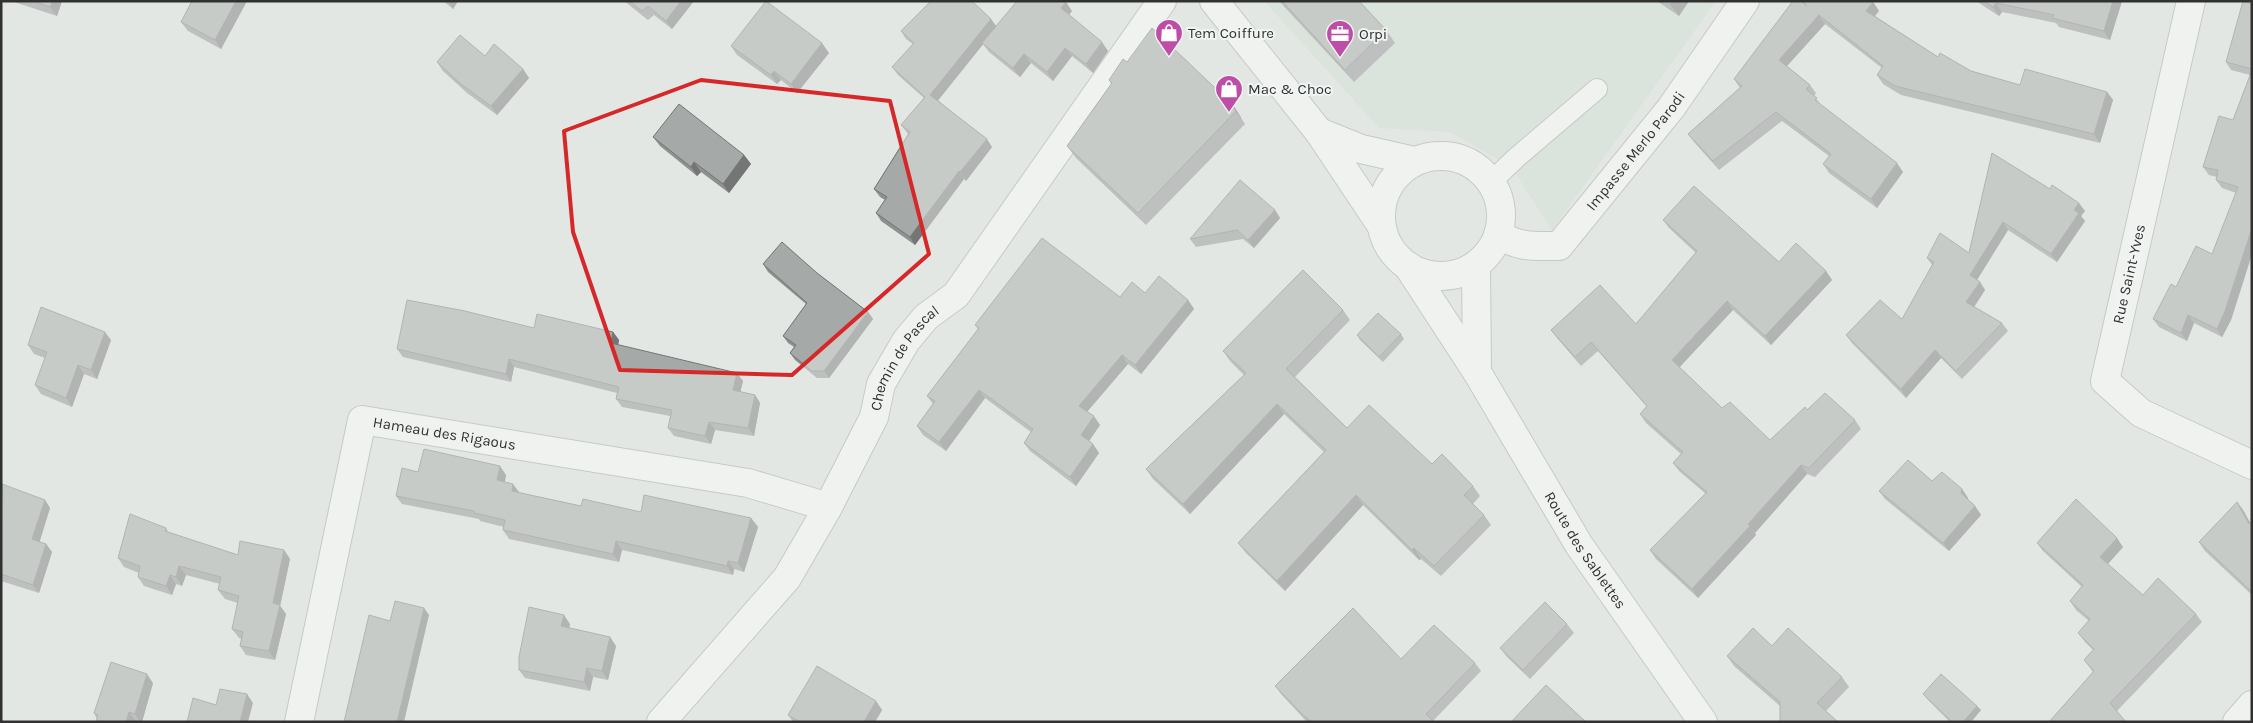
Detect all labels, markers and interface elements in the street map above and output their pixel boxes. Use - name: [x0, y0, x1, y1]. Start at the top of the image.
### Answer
- shop icon: Tem Coiffure: [1154, 18, 1184, 57]
- office icon: Orpi: [1325, 19, 1355, 58]
- place label: Tem Coiffure: [1188, 24, 1274, 42]
- place label: Orpi: [1359, 25, 1387, 43]
- shop icon: Mac & Choc: [1214, 74, 1244, 113]
- place label: Mac & Choc: [1248, 80, 1332, 98]
- street label: Impasse Merlo Parodi: [1582, 88, 1689, 214]
- street label: Rue Saint-Yves: [2109, 222, 2149, 326]
- street label: Chemin de Pascal: [867, 302, 942, 412]
- street label: Hameau des Rigaous: [372, 413, 517, 454]
- street label: Route des Sablettes: [1541, 488, 1630, 612]

